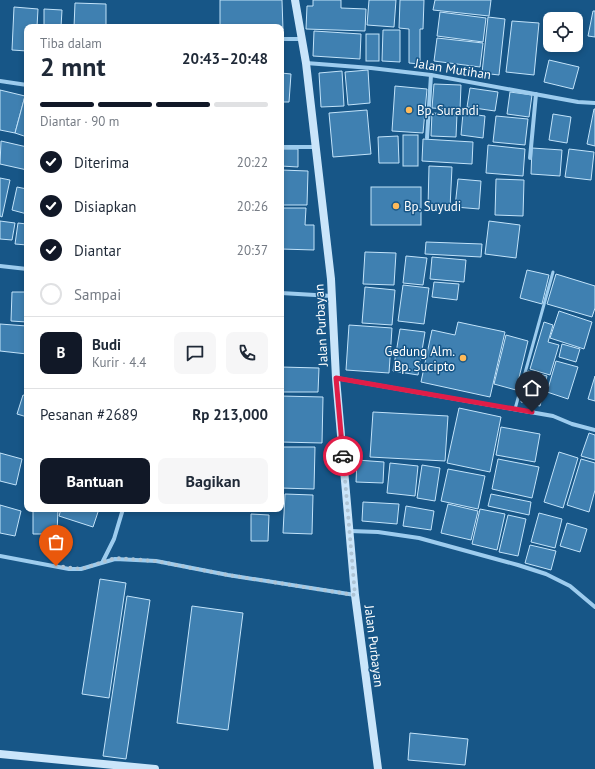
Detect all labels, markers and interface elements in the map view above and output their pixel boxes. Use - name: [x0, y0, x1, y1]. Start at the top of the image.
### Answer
- map controls: [543, 12, 583, 52]
- button: locate: [543, 12, 583, 52]
- text: Tiba dalam: [40, 35, 102, 52]
- text: 20:43–20:48: [182, 49, 268, 68]
- text: 2 mnt: [40, 50, 106, 83]
- street label: Jalan Mutihan: [413, 54, 492, 83]
- place label: Bp. Surandi: [417, 102, 479, 119]
- marker: Bp. Surandi: [404, 105, 414, 115]
- text: Diantar · 90 m: [40, 113, 119, 130]
- icon: check: [40, 151, 62, 173]
- text: Diterima: [74, 153, 129, 172]
- text: 20:22: [237, 154, 268, 171]
- icon: check: [40, 195, 62, 217]
- text: Disiapkan: [74, 197, 137, 216]
- text: 20:26: [237, 198, 268, 215]
- place label: Bp. Suyudi: [404, 198, 461, 215]
- marker: Bp. Suyudi: [391, 201, 401, 211]
- icon: check: [40, 239, 62, 261]
- text: Diantar: [74, 241, 121, 260]
- text: 20:37: [237, 242, 268, 259]
- street label: Jalan Purbayan: [310, 283, 332, 368]
- text: Sampai: [74, 285, 121, 304]
- button: chat: [174, 332, 216, 374]
- button: phone: [226, 332, 268, 374]
- text: Budi: [92, 335, 121, 354]
- text: B: [57, 343, 65, 362]
- place label: Gedung Alm. Bp. Sucipto: [385, 343, 455, 375]
- marker: Gedung Alm. Bp. Sucipto: [458, 353, 468, 363]
- text: Kurir · 4.4: [92, 354, 146, 371]
- pin: [515, 371, 549, 412]
- icon: home: [521, 377, 543, 399]
- text: Pesanan #2689: [40, 405, 138, 424]
- text: Rp 213,000: [192, 405, 268, 424]
- courier: [323, 436, 363, 476]
- icon: car: [332, 445, 354, 467]
- button: Bantuan: [40, 458, 150, 504]
- button: Bagikan: [158, 458, 268, 504]
- pin: [39, 525, 73, 566]
- icon: bag: [45, 531, 67, 553]
- street label: Jalan Purbayan: [360, 603, 387, 688]

